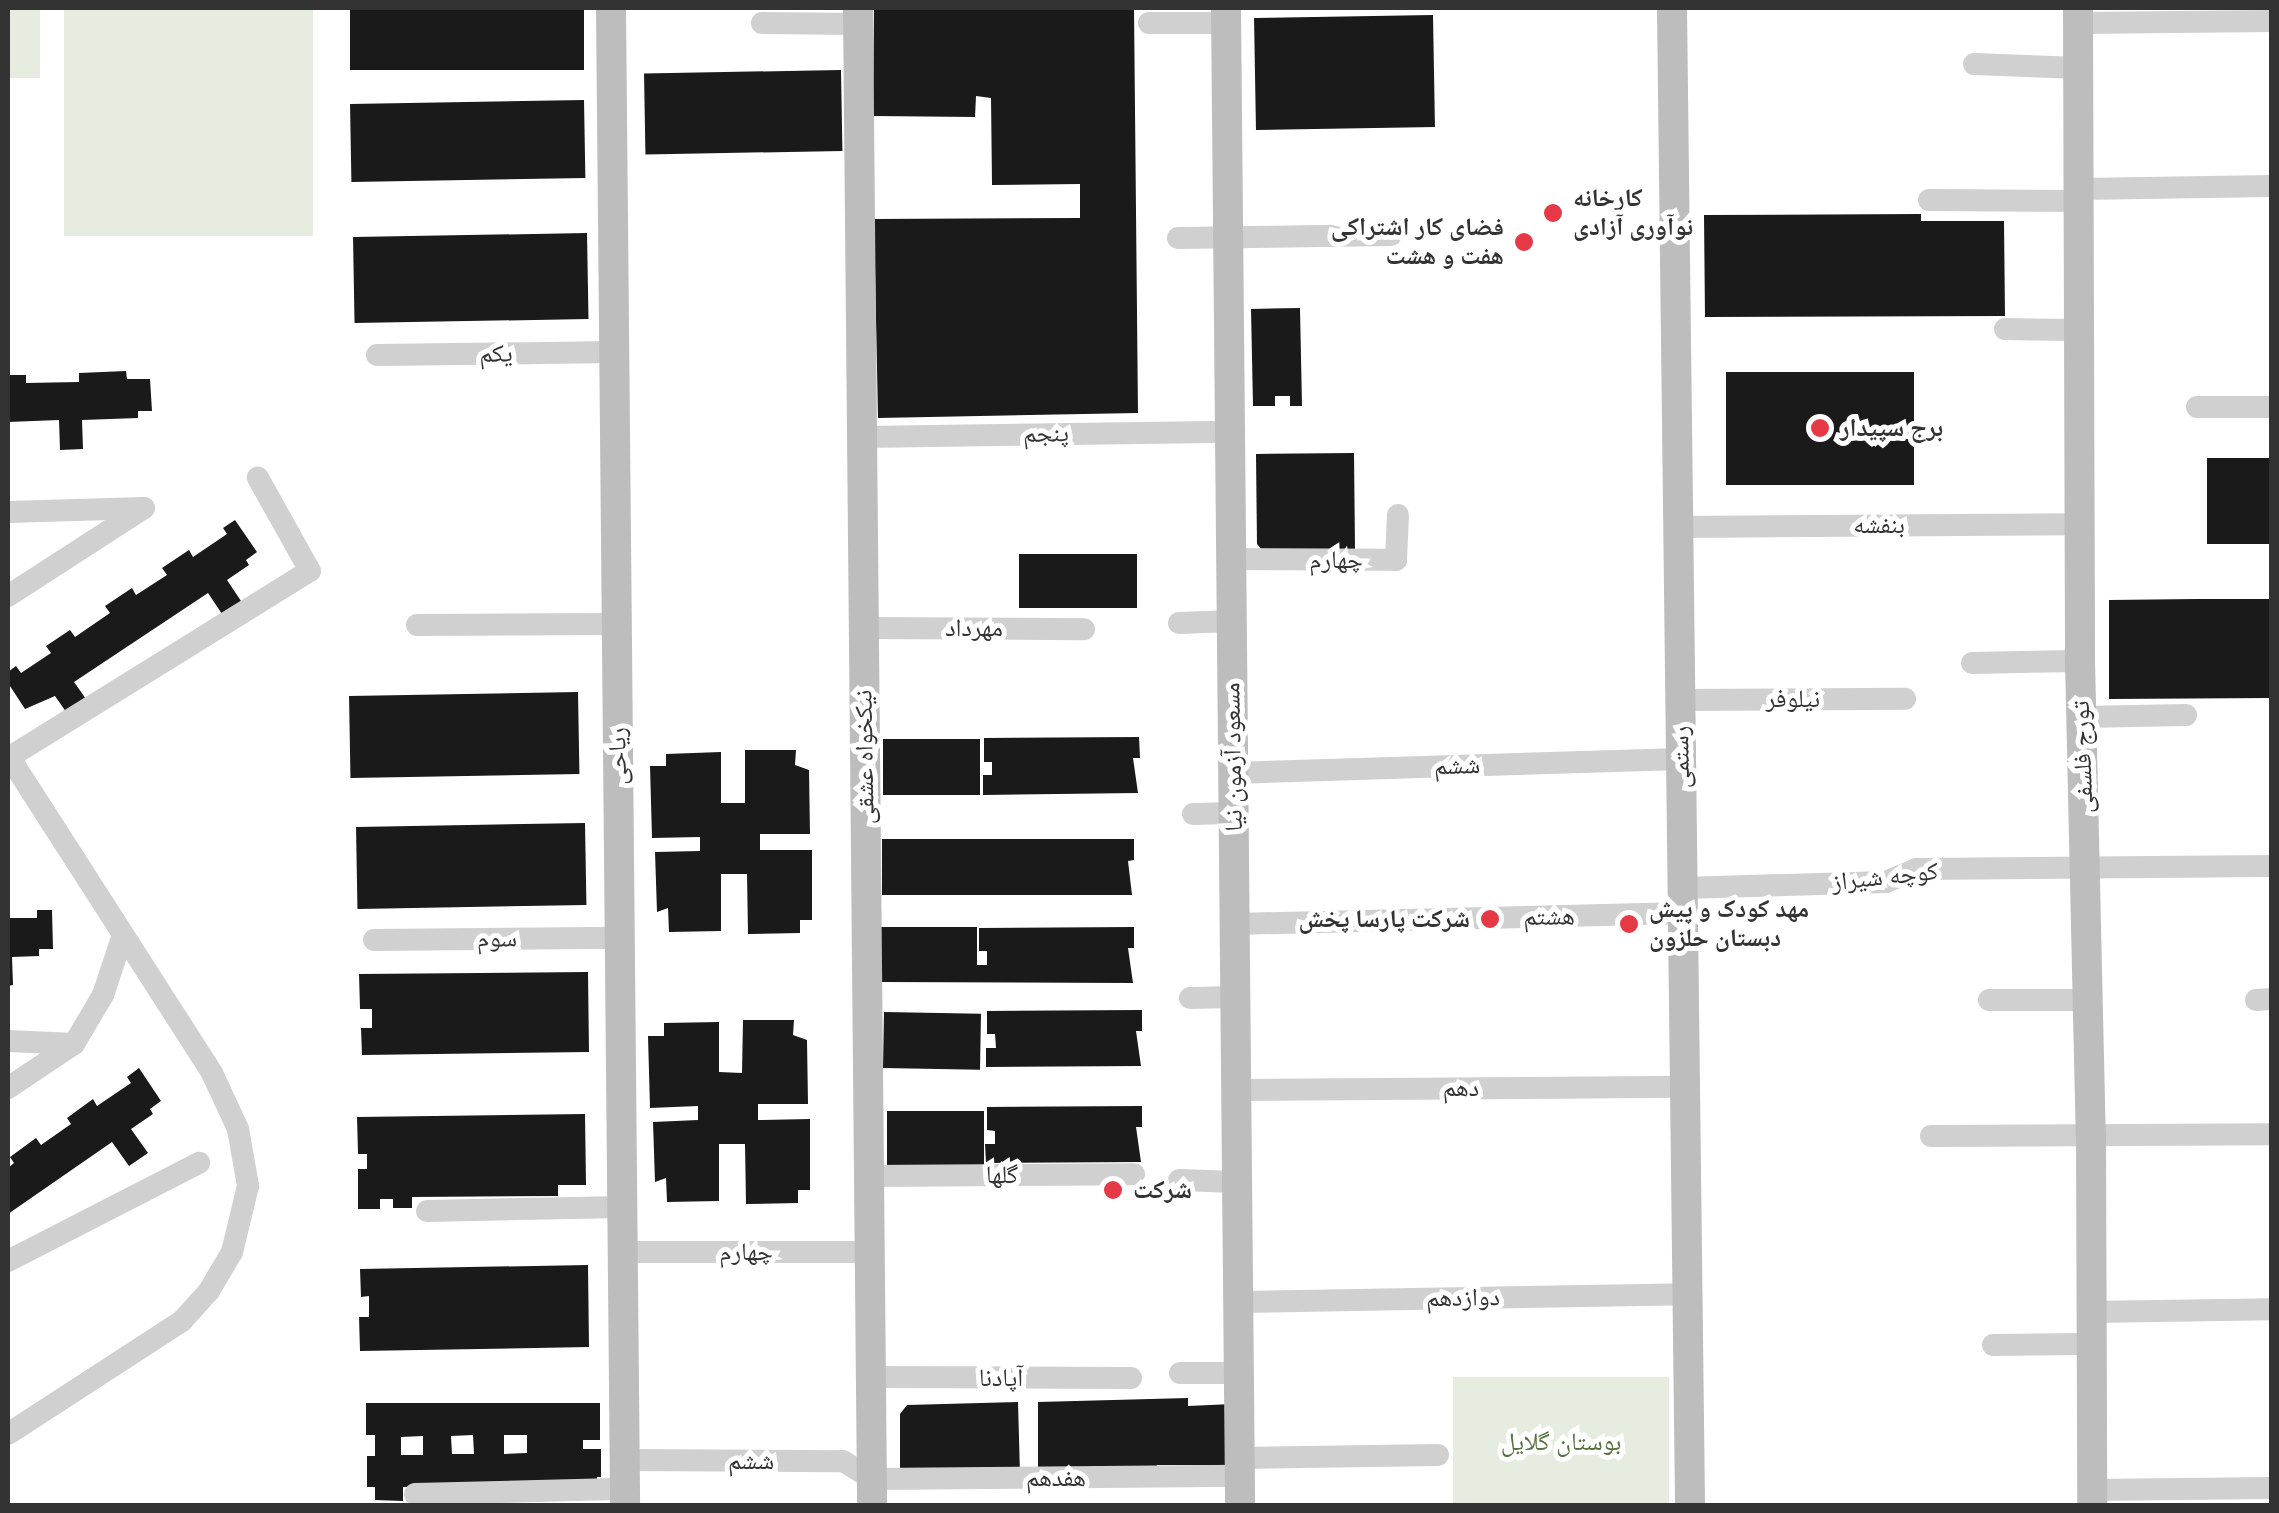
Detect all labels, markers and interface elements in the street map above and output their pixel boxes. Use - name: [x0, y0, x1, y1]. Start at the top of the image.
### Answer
- place label: کارخانه نوآوری آزادی: [1573, 184, 1693, 243]
- marker: کارخانه نوآوری آزادی: [1542, 202, 1564, 224]
- place label: فضای کار اشتراکی هفت و هشت: [1331, 213, 1504, 272]
- marker: فضای کار اشتراکی هفت و هشت: [1513, 231, 1535, 253]
- street label: یکم: [479, 339, 513, 369]
- place label: برج سپیدار: [1840, 413, 1943, 443]
- marker: برج سپیدار: [1809, 417, 1831, 439]
- street label: پنجم: [1023, 419, 1069, 449]
- street label: بنفشه: [1853, 510, 1905, 540]
- street label: چهارم: [1309, 545, 1363, 575]
- street label: مهرداد: [945, 613, 1003, 643]
- street label: مسعود آزمون نیا: [1217, 682, 1249, 832]
- street label: نیلوفر: [1766, 684, 1820, 714]
- street label: نیکخواه عشقی: [849, 689, 881, 825]
- street label: تورج فلسفی: [2066, 700, 2100, 814]
- street label: رستمی: [1665, 725, 1697, 789]
- street label: ریاحی: [602, 727, 634, 785]
- street label: ششم: [1433, 750, 1481, 782]
- street label: کوچه شیراز: [1830, 856, 1940, 898]
- place label: مهد کودک و پیش دبستان حلزون: [1649, 895, 1809, 954]
- street label: هشتم: [1523, 902, 1575, 932]
- place label: شرکت پارسا پخش: [1299, 904, 1470, 934]
- marker: شرکت پارسا پخش: [1479, 908, 1501, 930]
- marker: مهد کودک و پیش دبستان حلزون: [1618, 913, 1640, 935]
- street label: سوم: [477, 924, 517, 954]
- street label: دهم: [1443, 1073, 1479, 1103]
- street label: گلها: [986, 1160, 1018, 1190]
- place label: شرکت: [1133, 1175, 1192, 1205]
- marker: شرکت: [1102, 1179, 1124, 1201]
- street label: چهارم: [719, 1237, 773, 1267]
- street label: دوازدهم: [1426, 1282, 1500, 1314]
- street label: آپادنا: [979, 1363, 1023, 1393]
- park label: بوستان گلایل: [1501, 1427, 1621, 1457]
- street label: ششم: [728, 1446, 774, 1476]
- street label: هفدهم: [1026, 1463, 1086, 1493]

